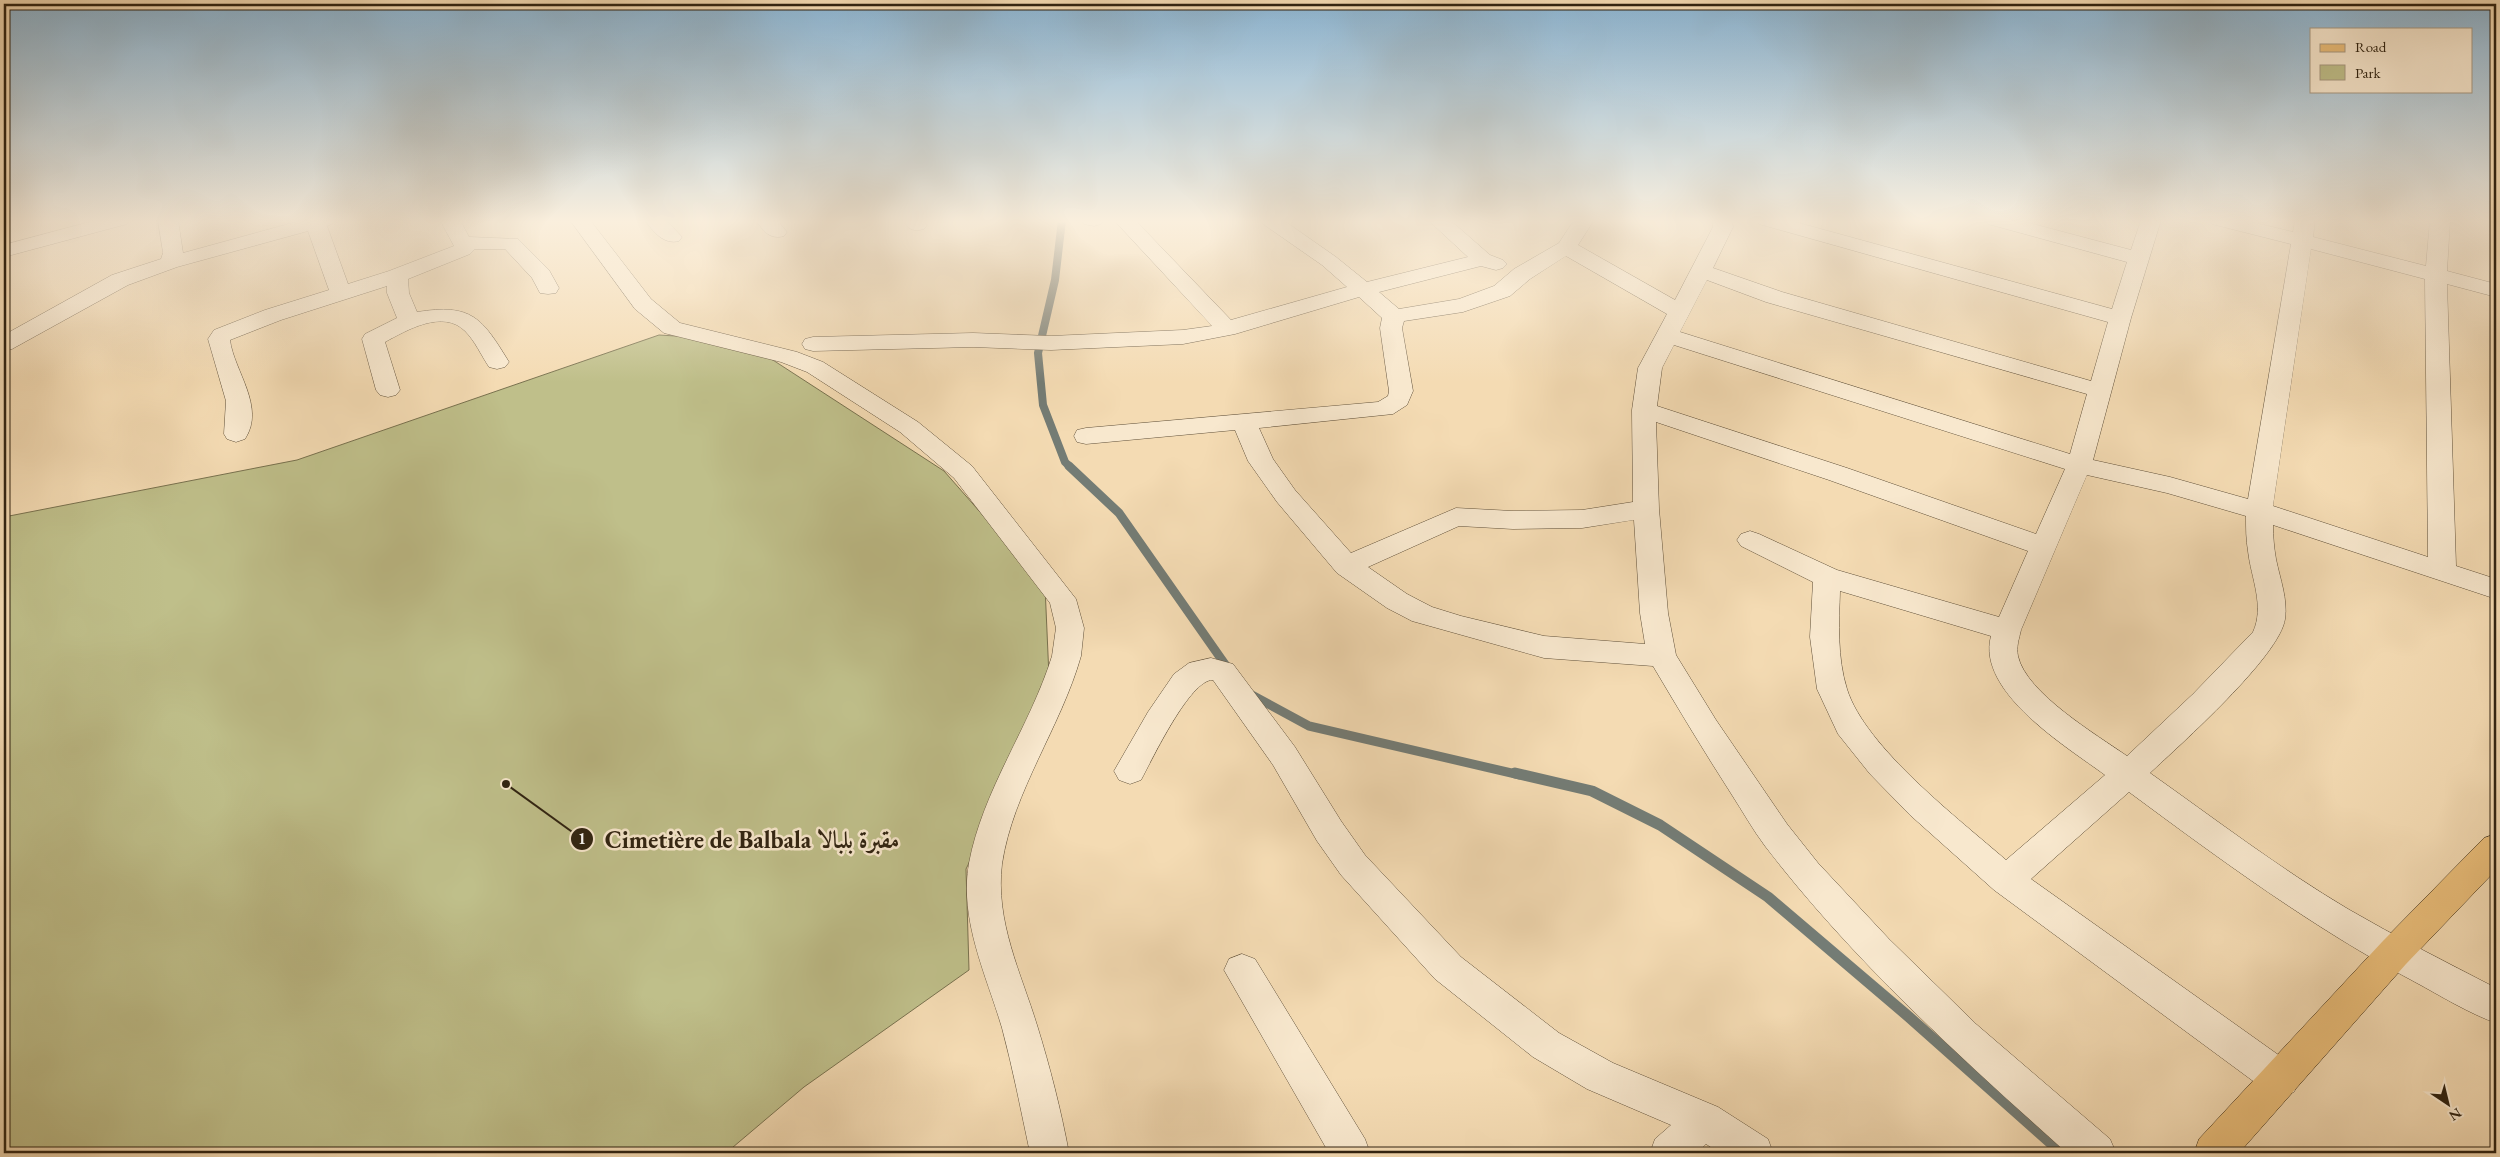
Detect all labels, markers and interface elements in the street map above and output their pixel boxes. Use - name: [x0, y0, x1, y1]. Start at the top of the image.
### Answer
- legend: [2310, 28, 2472, 92]
- text: Road: [2355, 37, 2387, 56]
- text: Park: [2355, 63, 2382, 82]
- callout: Cimetière de Balbala مقبرة بلبالا: [570, 820, 909, 859]
- text: Cimetière de Balbala مقبرة بلبالا: [605, 824, 899, 855]
- text: 1: [578, 829, 586, 848]
- north arrow: [2422, 1080, 2472, 1130]
- text: N: [2445, 1104, 2465, 1126]

